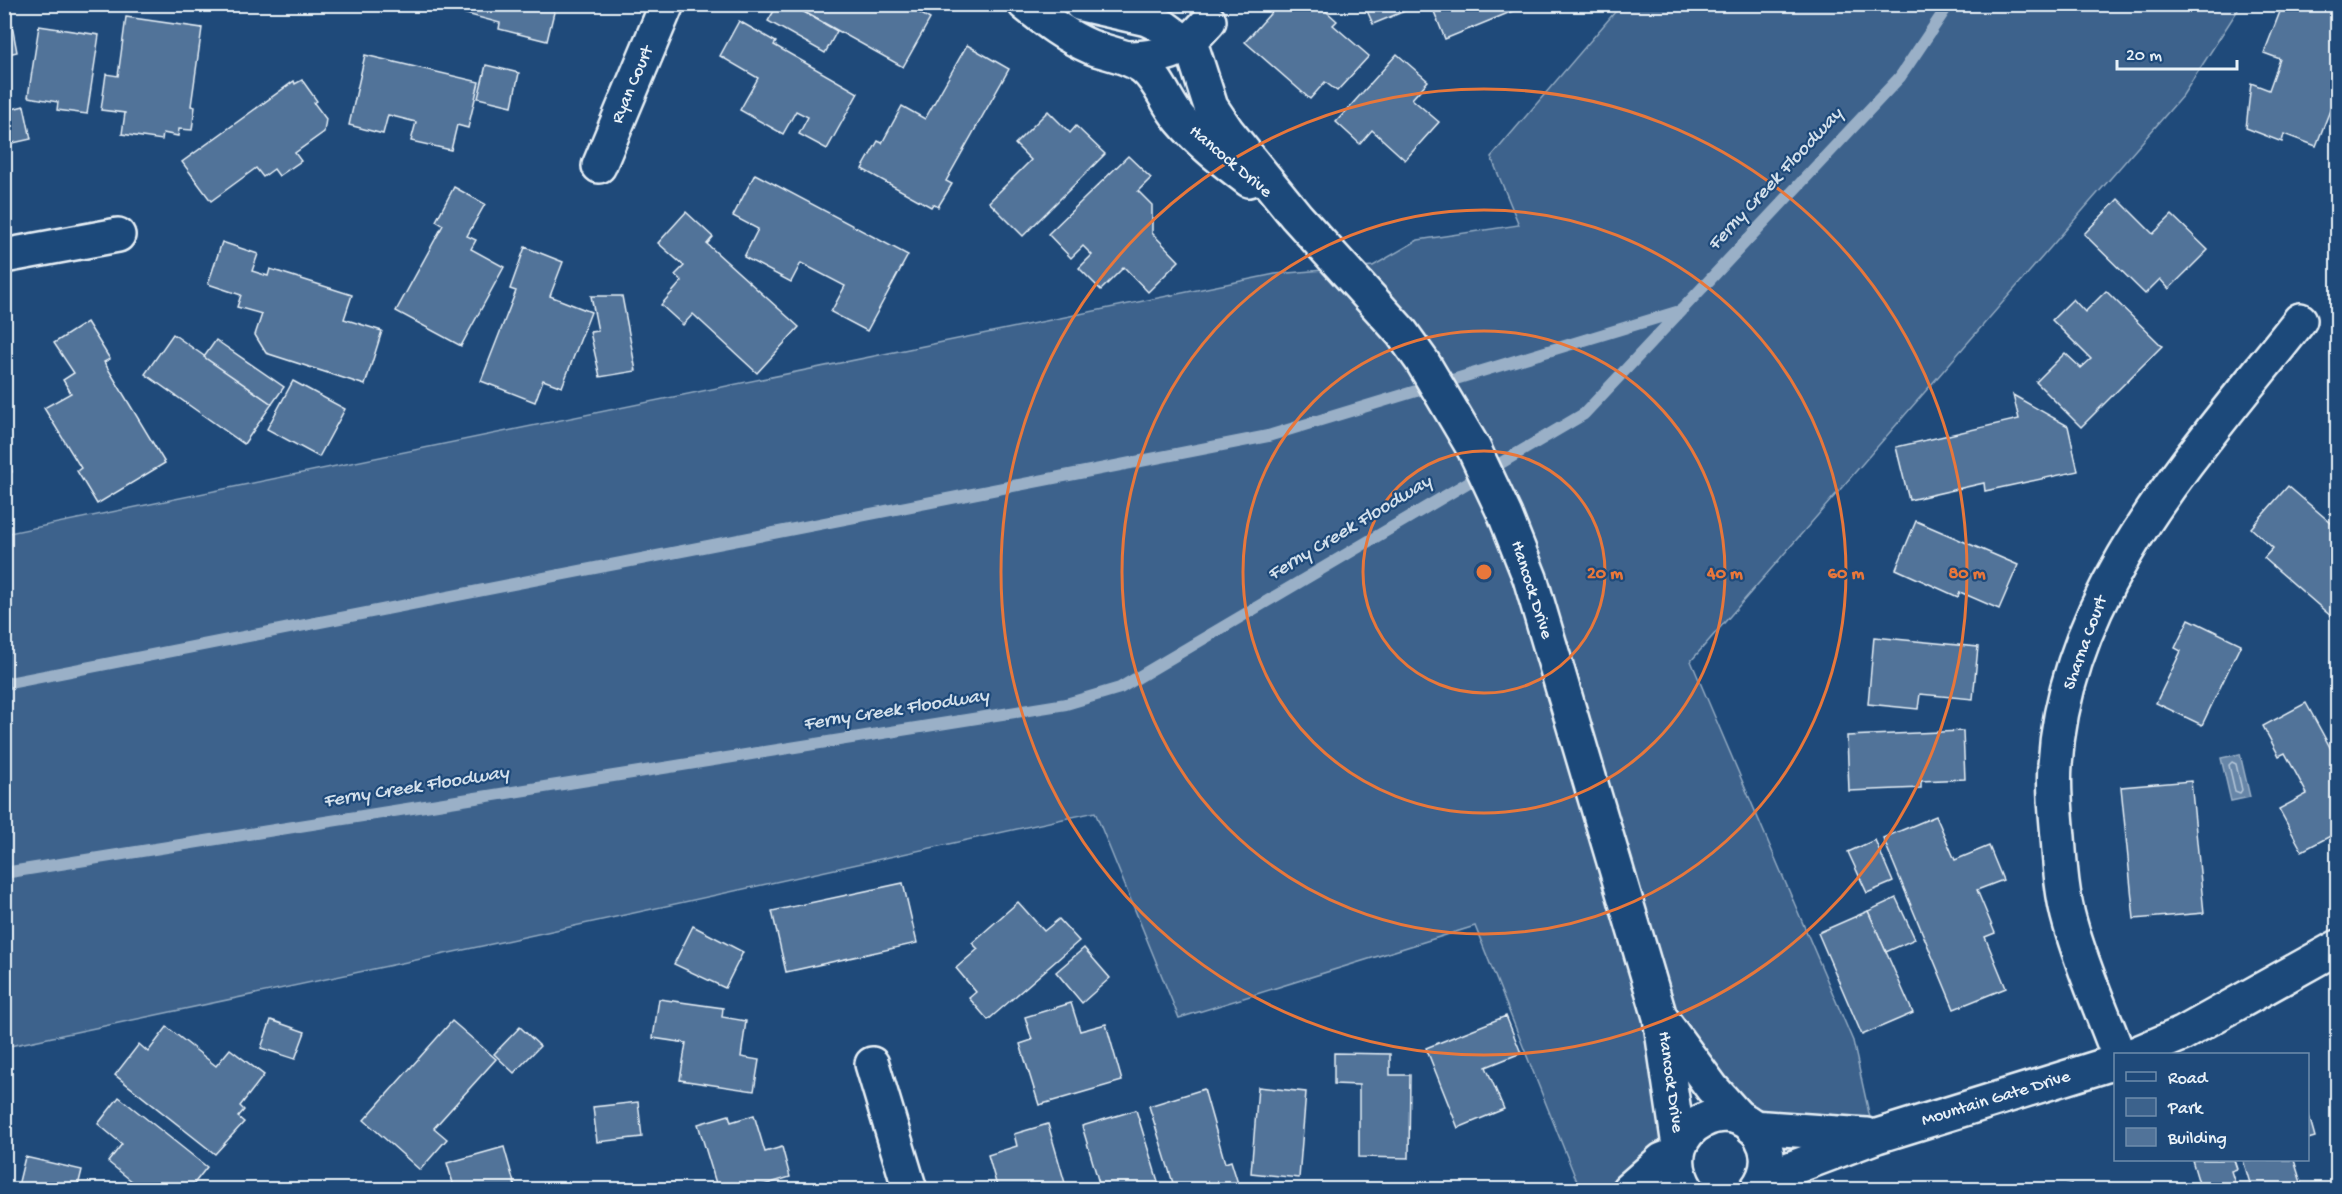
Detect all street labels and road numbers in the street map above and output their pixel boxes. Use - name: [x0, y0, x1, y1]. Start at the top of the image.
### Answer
- street label: Ryan Court: [607, 41, 659, 127]
- street label: Hancock Drive: [1184, 121, 1276, 203]
- street label: Hancock Drive: [1505, 538, 1557, 642]
- street label: Sharna Court: [2059, 592, 2113, 693]
- street label: Hancock Drive: [1653, 1030, 1688, 1135]
- street label: Mountain Gate Drive: [1919, 1066, 2074, 1132]

